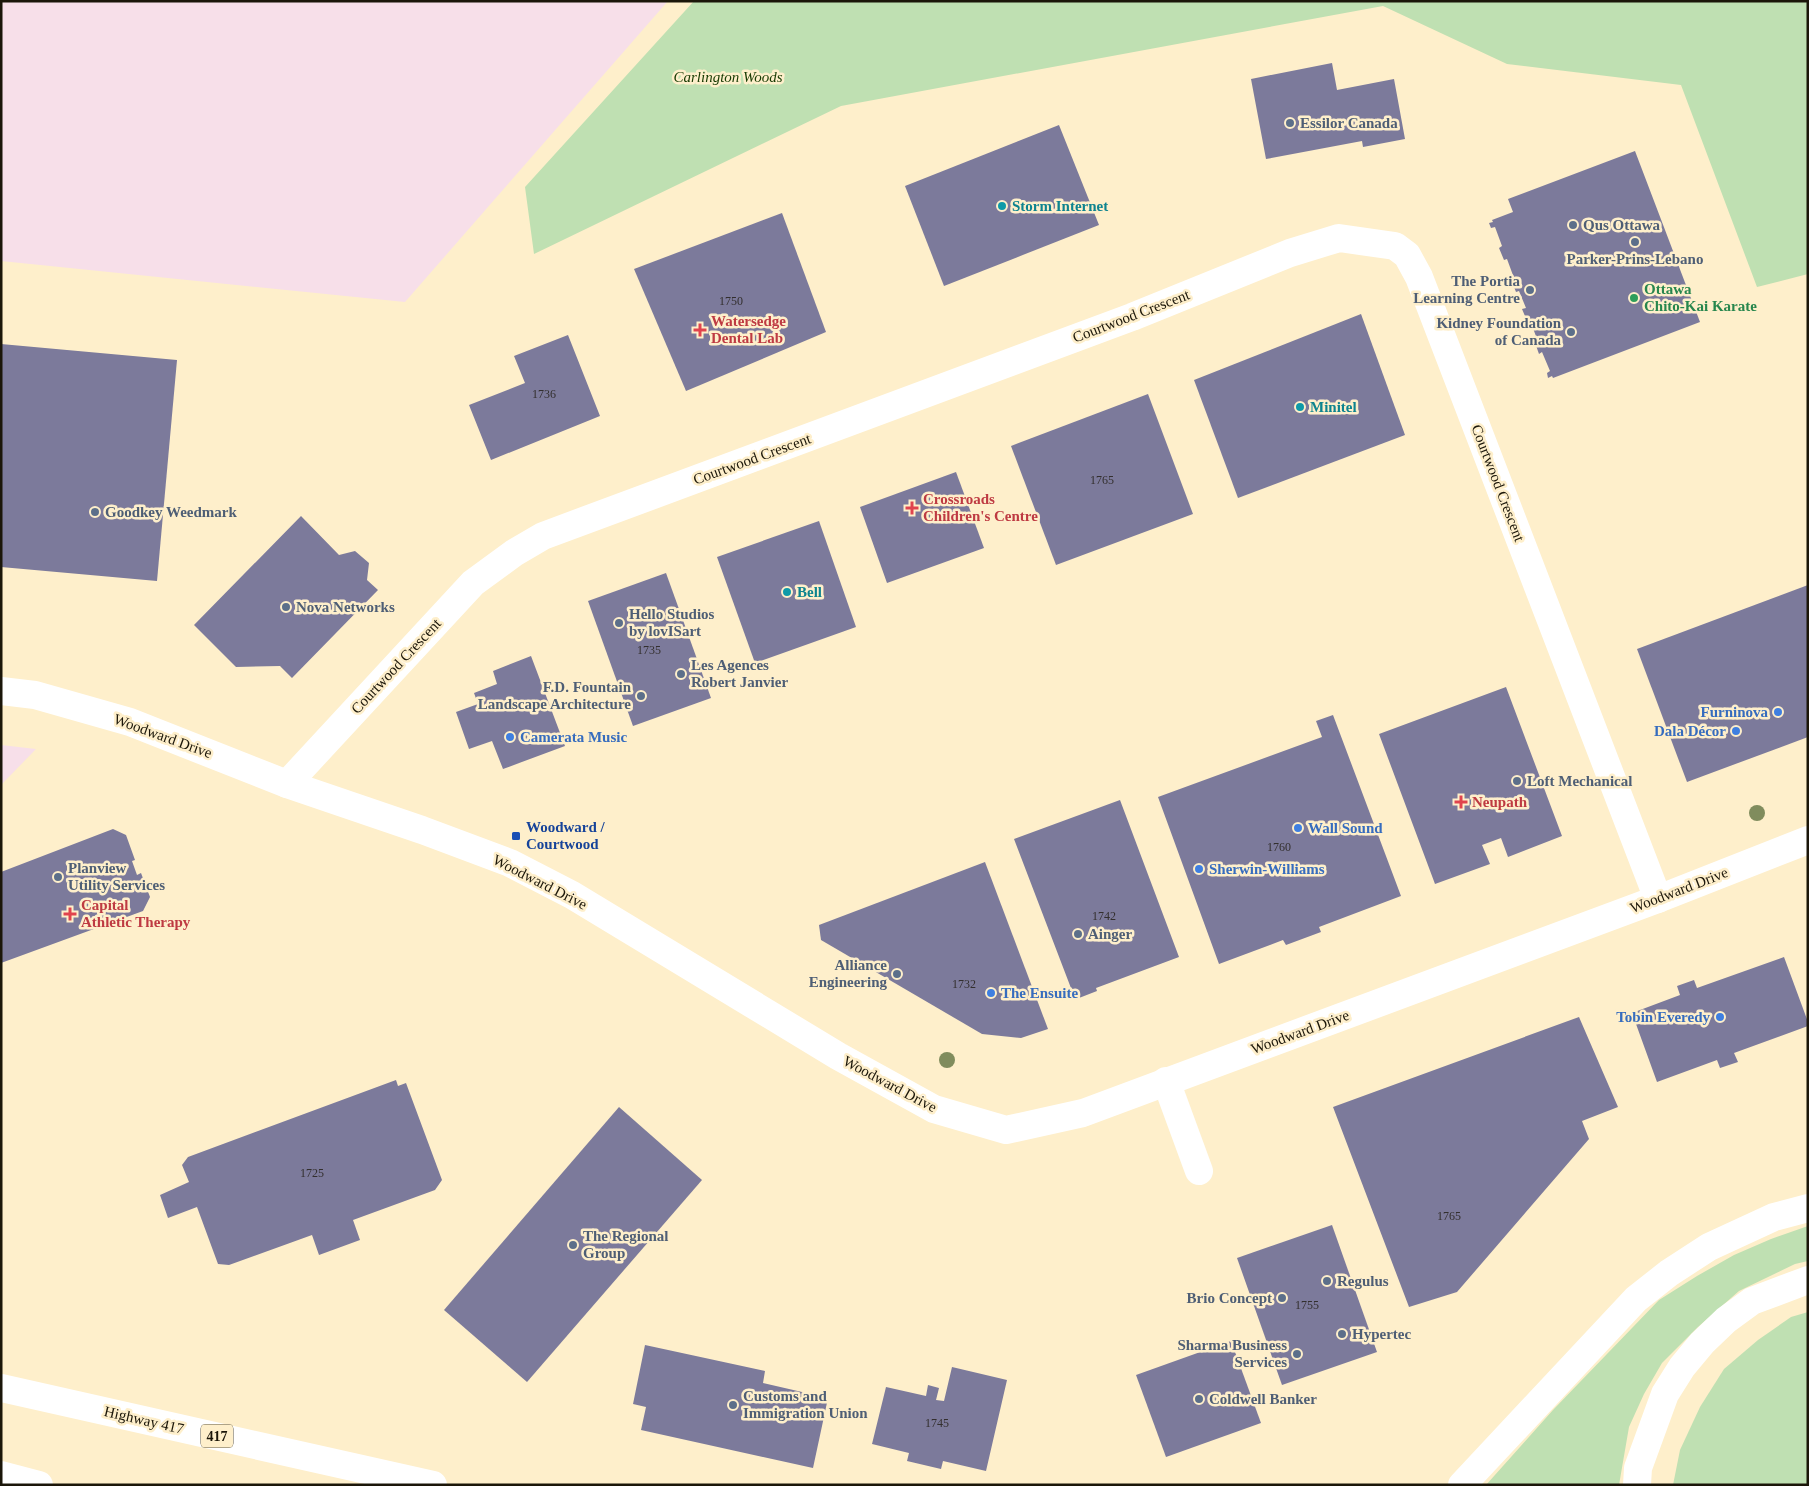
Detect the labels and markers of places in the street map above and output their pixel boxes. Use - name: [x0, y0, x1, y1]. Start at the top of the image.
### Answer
- place label: Essilor Canada: [1300, 115, 1398, 131]
- marker: Essilor Canada: [1284, 117, 1296, 129]
- place label: Storm Internet: [1012, 198, 1108, 214]
- marker: Storm Internet: [996, 200, 1008, 212]
- place label: Qus Ottawa: [1583, 217, 1661, 233]
- marker: Qus Ottawa: [1567, 219, 1579, 231]
- marker: Parker-Prins-Lebano: [1629, 236, 1641, 248]
- place label: Parker-Prins-Lebano: [1567, 251, 1703, 267]
- place label: The Portia Learning Centre: [1413, 273, 1520, 306]
- place label: Ottawa Chito-Kai Karate: [1644, 281, 1757, 314]
- marker: The Portia Learning Centre: [1524, 284, 1536, 296]
- marker: Ottawa Chito-Kai Karate: [1628, 292, 1640, 304]
- place label: Watersedge Dental Lab: [711, 313, 786, 346]
- place label: Kidney Foundation of Canada: [1436, 315, 1562, 348]
- marker: Watersedge Dental Lab: [693, 323, 707, 337]
- marker: Kidney Foundation of Canada: [1565, 326, 1577, 338]
- place label: Minitel: [1310, 399, 1357, 415]
- marker: Minitel: [1294, 401, 1306, 413]
- place label: Crossroads Children's Centre: [923, 491, 1038, 524]
- marker: Crossroads Children's Centre: [905, 501, 919, 515]
- place label: Goodkey Weedmark: [105, 504, 237, 520]
- marker: Goodkey Weedmark: [89, 506, 101, 518]
- place label: Bell: [797, 584, 822, 600]
- marker: Bell: [781, 586, 793, 598]
- place label: Nova Networks: [296, 599, 395, 615]
- marker: Nova Networks: [280, 601, 292, 613]
- place label: Hello Studios by lovISart: [629, 606, 715, 639]
- marker: Hello Studios by lovISart: [613, 617, 625, 629]
- place label: Les Agences Robert Janvier: [691, 657, 788, 690]
- marker: Les Agences Robert Janvier: [675, 668, 687, 680]
- place label: F.D. Fountain Landscape Architecture: [478, 679, 632, 712]
- marker: F.D. Fountain Landscape Architecture: [635, 690, 647, 702]
- place label: Furninova: [1700, 704, 1768, 720]
- marker: Furninova: [1772, 706, 1784, 718]
- place label: Dala Décor: [1654, 723, 1726, 739]
- marker: Dala Décor: [1730, 725, 1742, 737]
- place label: Camerata Music: [520, 729, 627, 745]
- marker: Camerata Music: [504, 731, 516, 743]
- place label: Loft Mechanical: [1527, 773, 1632, 789]
- marker: Loft Mechanical: [1511, 775, 1523, 787]
- place label: Neupath: [1472, 794, 1528, 810]
- marker: Neupath: [1454, 795, 1468, 809]
- place label: Woodward / Courtwood: [526, 819, 606, 852]
- place label: Wall Sound: [1308, 820, 1383, 836]
- marker: Wall Sound: [1292, 822, 1304, 834]
- marker: Woodward / Courtwood: [510, 830, 522, 842]
- place label: Planview Utility Services: [68, 860, 165, 893]
- place label: Sherwin-Williams: [1209, 861, 1325, 877]
- marker: Sherwin-Williams: [1193, 863, 1205, 875]
- marker: Planview Utility Services: [52, 871, 64, 883]
- place label: Capital Athletic Therapy: [81, 897, 191, 930]
- marker: Capital Athletic Therapy: [63, 907, 77, 921]
- place label: Ainger: [1088, 926, 1133, 942]
- marker: Ainger: [1072, 928, 1084, 940]
- place label: Alliance Engineering: [809, 957, 887, 990]
- marker: Alliance Engineering: [891, 968, 903, 980]
- place label: The Ensuite: [1001, 985, 1078, 1001]
- marker: The Ensuite: [985, 987, 997, 999]
- place label: Tobin Everedy: [1616, 1009, 1710, 1025]
- marker: Tobin Everedy: [1714, 1011, 1726, 1023]
- place label: The Regional Group: [583, 1228, 668, 1261]
- marker: The Regional Group: [567, 1239, 579, 1251]
- place label: Regulus: [1337, 1273, 1389, 1289]
- marker: Regulus: [1321, 1275, 1333, 1287]
- place label: Brio Concept: [1187, 1290, 1272, 1306]
- marker: Brio Concept: [1276, 1292, 1288, 1304]
- place label: Hypertec: [1352, 1326, 1411, 1342]
- marker: Hypertec: [1336, 1328, 1348, 1340]
- place label: Sharma Business Services: [1177, 1337, 1287, 1370]
- marker: Sharma Business Services: [1291, 1348, 1303, 1360]
- place label: Customs and Immigration Union: [743, 1388, 868, 1421]
- place label: Coldwell Banker: [1209, 1391, 1317, 1407]
- marker: Coldwell Banker: [1193, 1393, 1205, 1405]
- marker: Customs and Immigration Union: [727, 1399, 739, 1411]

